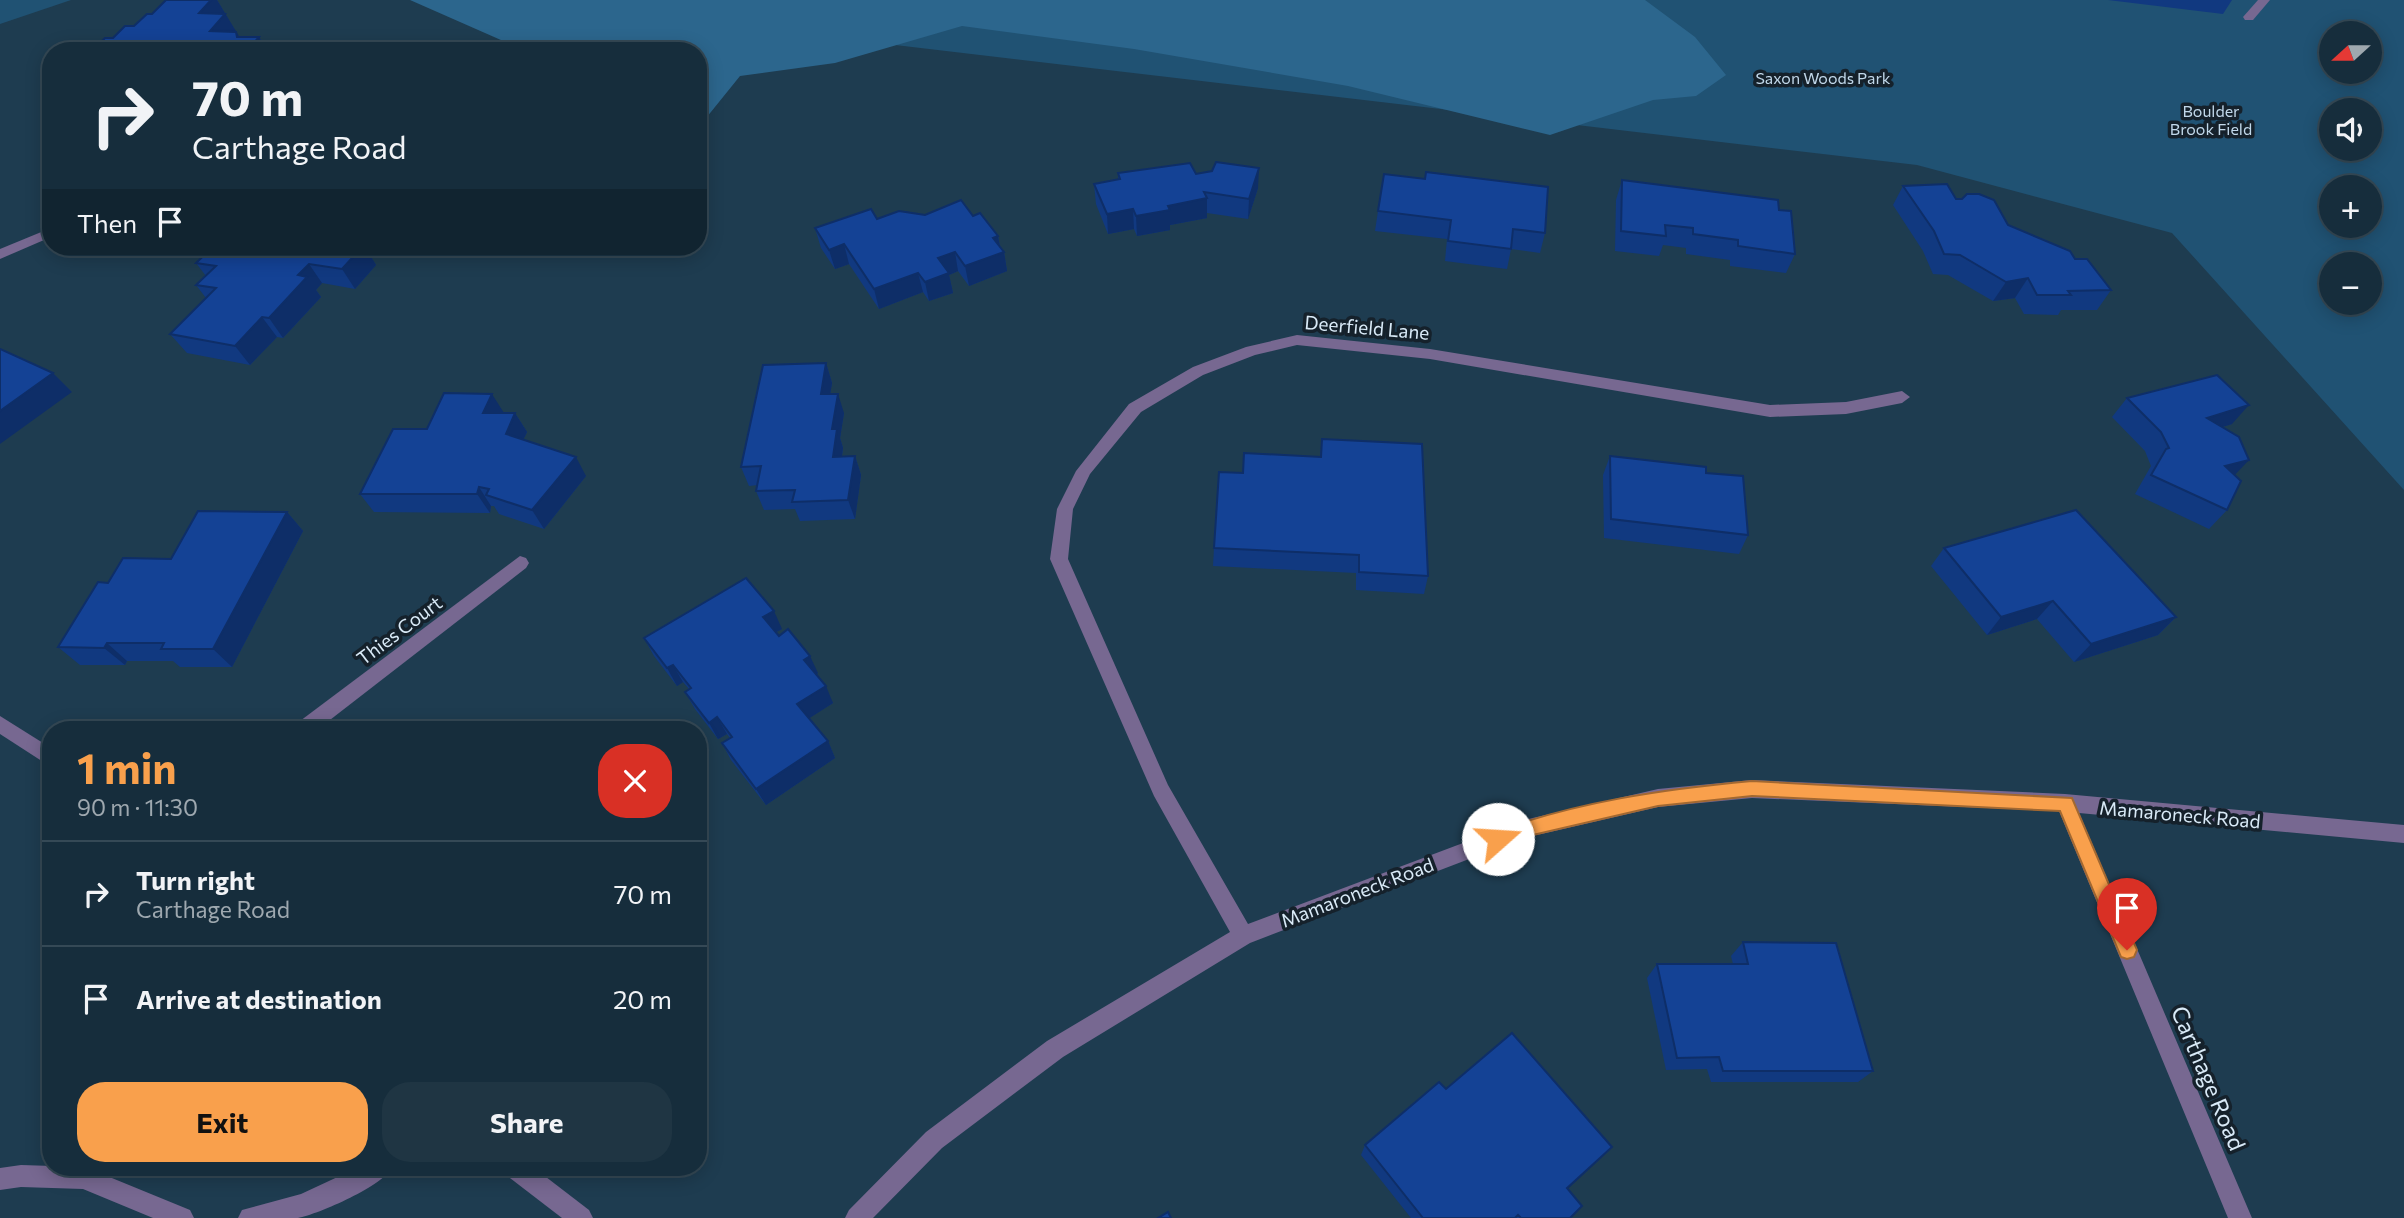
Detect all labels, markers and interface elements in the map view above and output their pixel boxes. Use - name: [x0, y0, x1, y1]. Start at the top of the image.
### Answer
- north arrow: [2319, 21, 2382, 84]
- map controls: [2319, 21, 2382, 315]
- text: 70 m: [192, 66, 303, 126]
- park label: Saxon Woods Park: [1755, 68, 1891, 87]
- icon: right: [77, 70, 168, 161]
- button: sound: [2319, 98, 2382, 161]
- park label: Boulder Brook Field: [2170, 101, 2252, 138]
- text: Carthage Road: [192, 126, 406, 166]
- button: +: [2319, 175, 2382, 238]
- icon: arrive: [151, 203, 189, 241]
- text: Then: [77, 207, 137, 238]
- button: −: [2319, 252, 2382, 315]
- street label: Deerfield Lane: [1304, 310, 1430, 344]
- street label: Thies Court: [352, 590, 446, 669]
- text: 1 min: [77, 741, 177, 793]
- button: close: [598, 744, 672, 818]
- text: 90 m · 11:30: [77, 793, 198, 821]
- street label: Mamaroneck Road: [2098, 795, 2262, 833]
- position arrow: [1461, 802, 1535, 876]
- street label: Mamaroneck Road: [1277, 852, 1437, 932]
- text: Turn right: [136, 864, 255, 895]
- icon: right: [77, 875, 115, 913]
- text: 70 m: [614, 878, 672, 909]
- pin: [2097, 878, 2157, 950]
- icon: arrive: [2108, 889, 2146, 927]
- text: Carthage Road: [136, 895, 290, 923]
- icon: arrive: [77, 980, 115, 1018]
- text: Arrive at destination: [136, 983, 382, 1014]
- text: 20 m: [613, 983, 672, 1014]
- street label: Carthage Road: [2166, 1002, 2252, 1154]
- button: Exit: [77, 1082, 368, 1162]
- button: Share: [382, 1082, 672, 1162]

